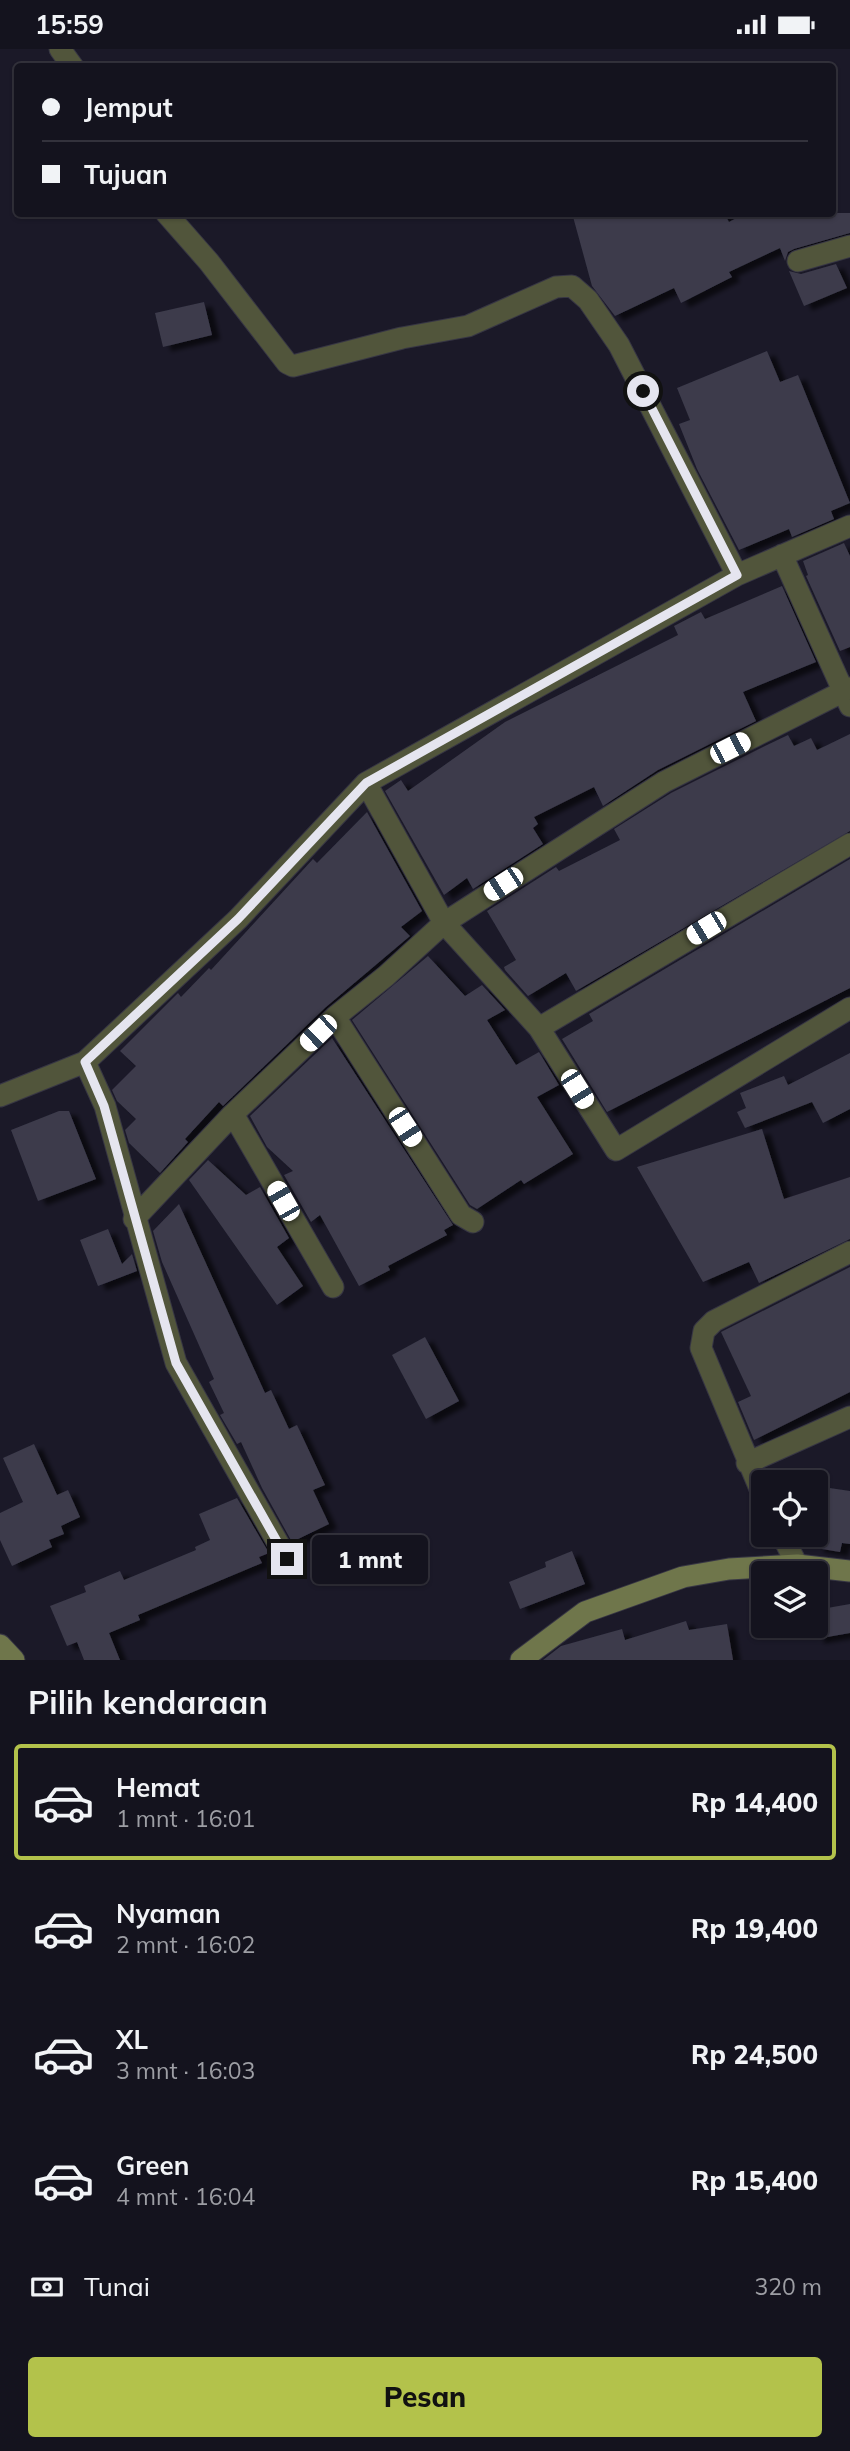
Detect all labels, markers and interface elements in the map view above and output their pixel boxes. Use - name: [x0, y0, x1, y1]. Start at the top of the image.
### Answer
- text: 15:59: [35, 8, 104, 41]
- text: Jemput: [84, 91, 173, 124]
- text: Tujuan: [84, 158, 168, 191]
- route start: [627, 375, 659, 407]
- car: [707, 729, 754, 767]
- car: [480, 864, 527, 904]
- car: [683, 908, 730, 948]
- car: [296, 1011, 341, 1055]
- car: [557, 1066, 598, 1112]
- car: [385, 1104, 426, 1150]
- car: [264, 1178, 303, 1224]
- map controls: [751, 1470, 828, 1638]
- button: locate: [751, 1470, 828, 1547]
- callout: 1 mnt: [312, 1535, 427, 1583]
- route end: [271, 1543, 303, 1575]
- text: 1 mnt: [338, 1545, 402, 1574]
- button: layers: [751, 1561, 828, 1638]
- text: Pilih kendaraan: [28, 1682, 268, 1722]
- icon: car: [32, 1771, 95, 1834]
- text: Hemat: [116, 1771, 200, 1804]
- text: Rp 14,400: [691, 1786, 818, 1819]
- text: 1 mnt · 16:01: [116, 1804, 255, 1833]
- icon: car: [32, 1897, 95, 1960]
- text: Nyaman: [116, 1897, 221, 1930]
- text: Rp 19,400: [691, 1912, 818, 1945]
- text: 2 mnt · 16:02: [116, 1930, 255, 1959]
- icon: car: [32, 2023, 95, 2086]
- text: XL: [116, 2023, 148, 2056]
- text: Rp 24,500: [691, 2038, 818, 2071]
- text: 3 mnt · 16:03: [116, 2056, 255, 2085]
- icon: car: [32, 2149, 95, 2212]
- text: Green: [116, 2149, 189, 2182]
- text: Rp 15,400: [691, 2164, 818, 2197]
- text: 4 mnt · 16:04: [116, 2182, 255, 2211]
- icon: cash: [28, 2268, 66, 2306]
- text: Tunai: [84, 2270, 150, 2303]
- text: 320 m: [754, 2272, 822, 2301]
- button: Pesan: [28, 2357, 822, 2437]

